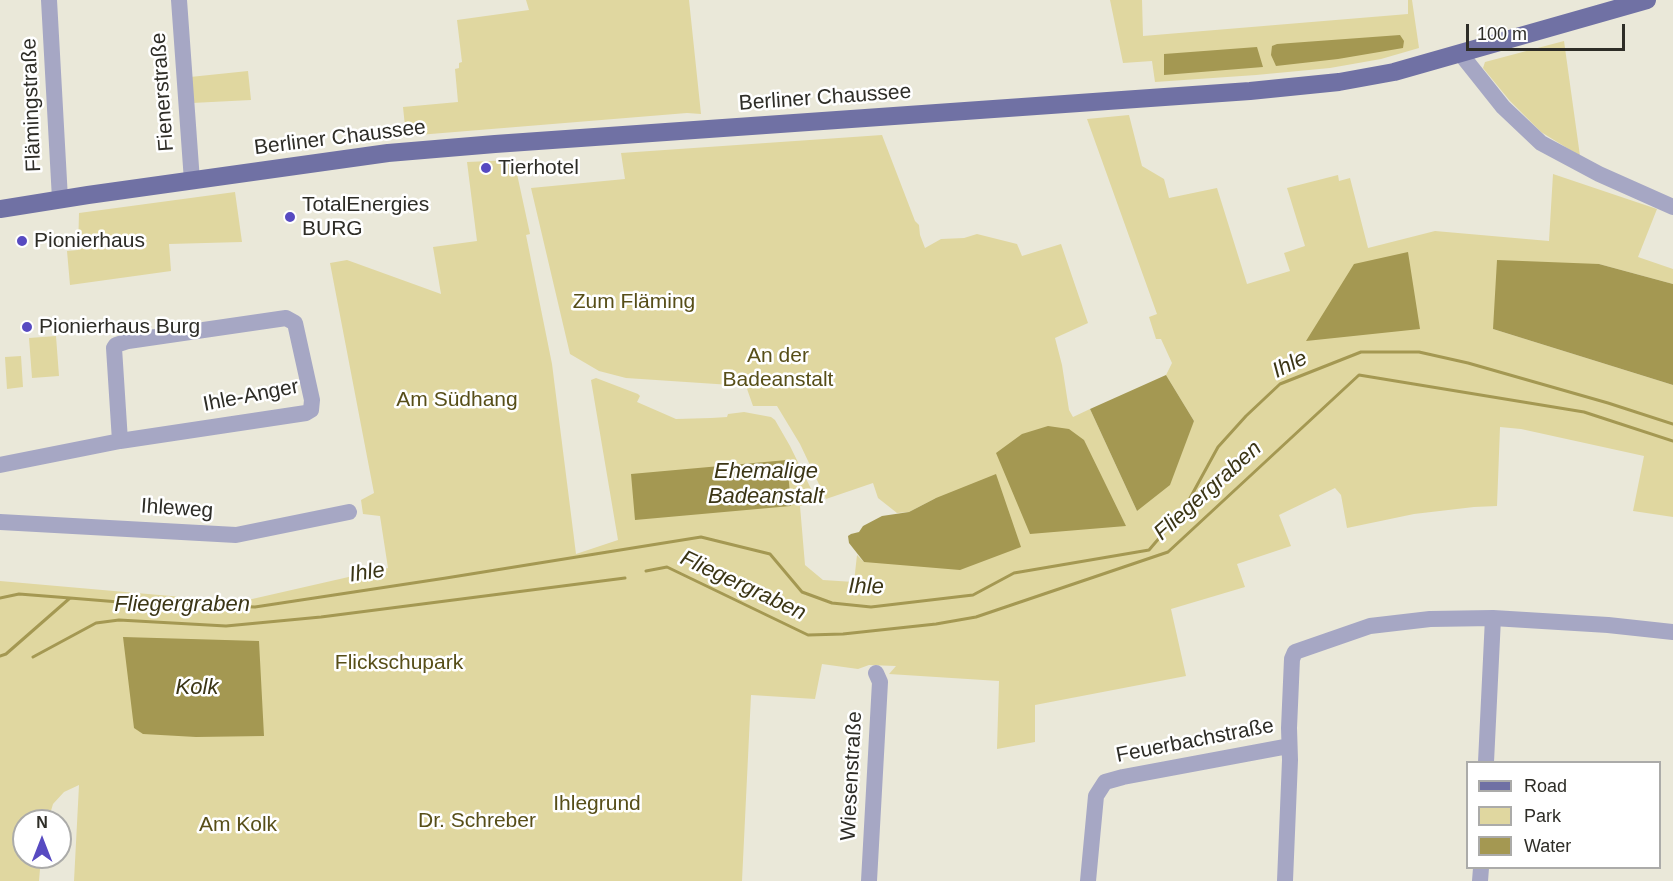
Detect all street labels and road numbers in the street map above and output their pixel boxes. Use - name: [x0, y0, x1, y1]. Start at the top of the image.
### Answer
- street label: Fienerstraße: [146, 32, 180, 152]
- street label: Flämingstraße: [17, 37, 47, 173]
- street label: Berliner Chaussee: [738, 79, 912, 117]
- street label: Berliner Chaussee: [253, 115, 427, 161]
- street label: Ihle-Anger: [201, 374, 301, 418]
- street label: Ihleweg: [140, 494, 214, 524]
- street label: Wiesenstraße: [836, 711, 868, 841]
- street label: Feuerbachstraße: [1114, 713, 1276, 769]

